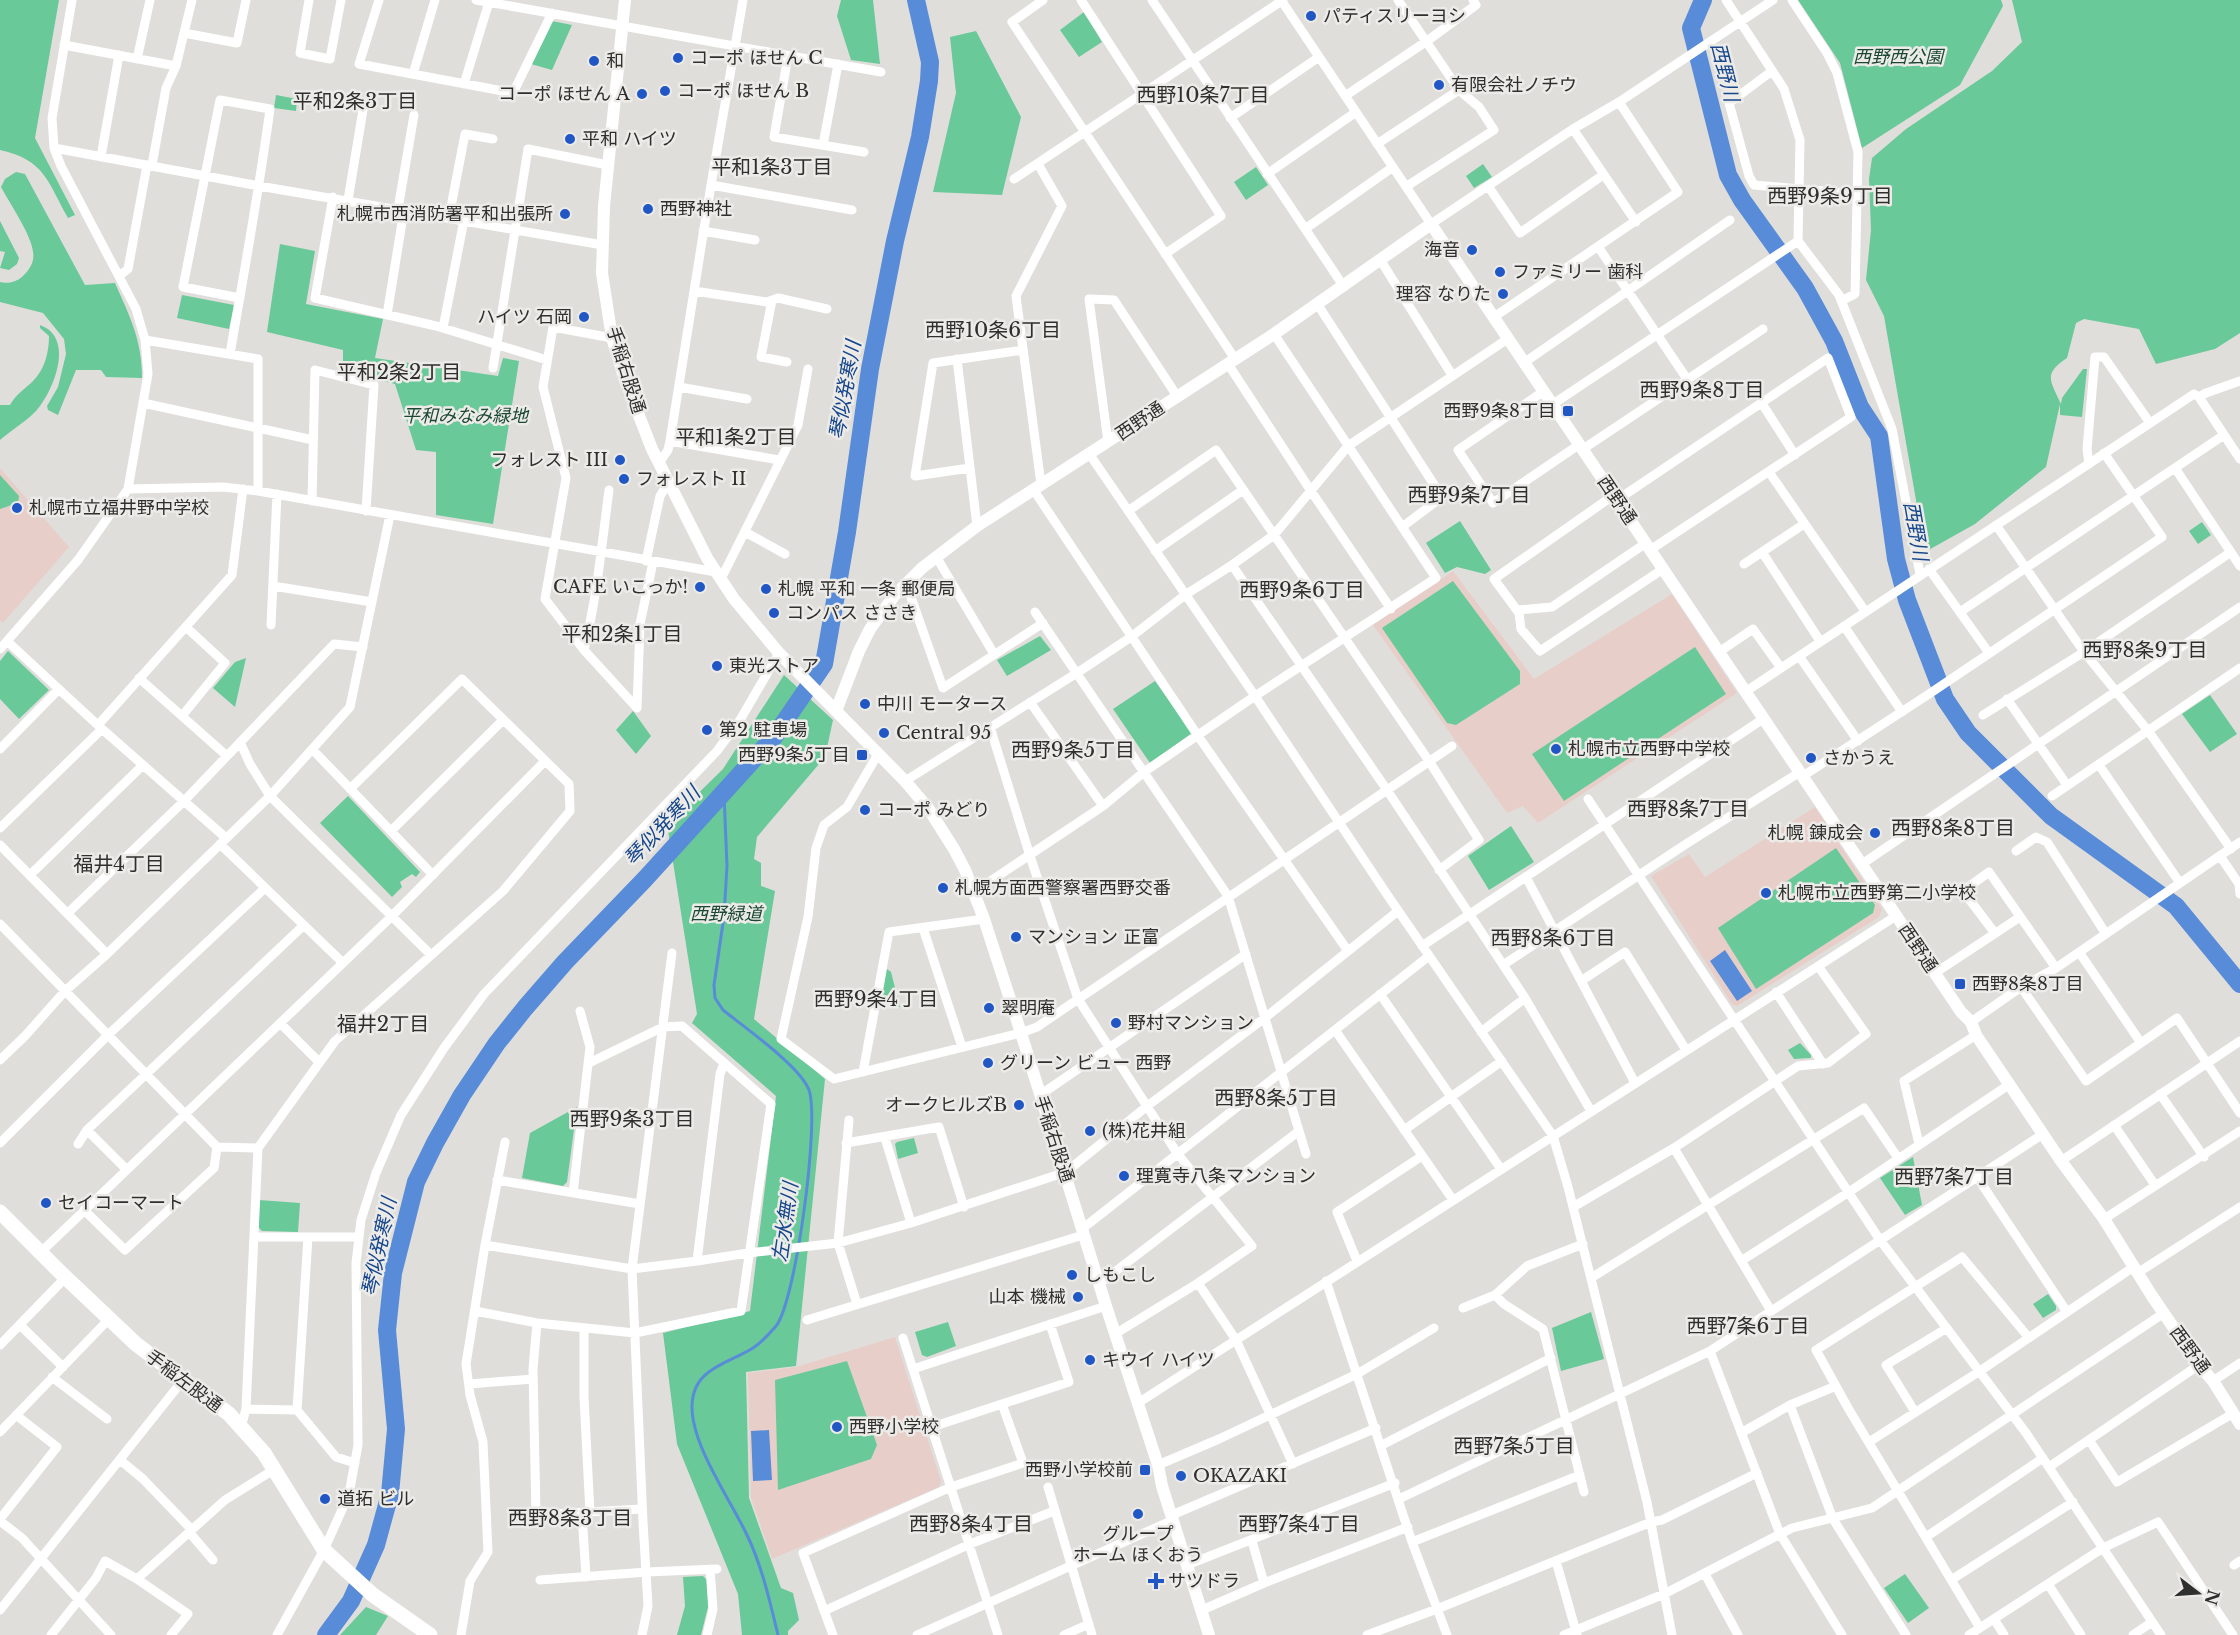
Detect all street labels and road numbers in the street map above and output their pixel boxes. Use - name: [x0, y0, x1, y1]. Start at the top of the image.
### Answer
- street label: 手稲右股通: [602, 324, 650, 416]
- street label: 西野通: [1111, 397, 1169, 445]
- street label: 西野通: [1593, 471, 1641, 529]
- street label: 西野通: [1894, 919, 1942, 977]
- street label: 手稲右股通: [1030, 1093, 1078, 1185]
- street label: 西野通: [2165, 1322, 2215, 1378]
- street label: 手稲左股通: [141, 1345, 227, 1417]

